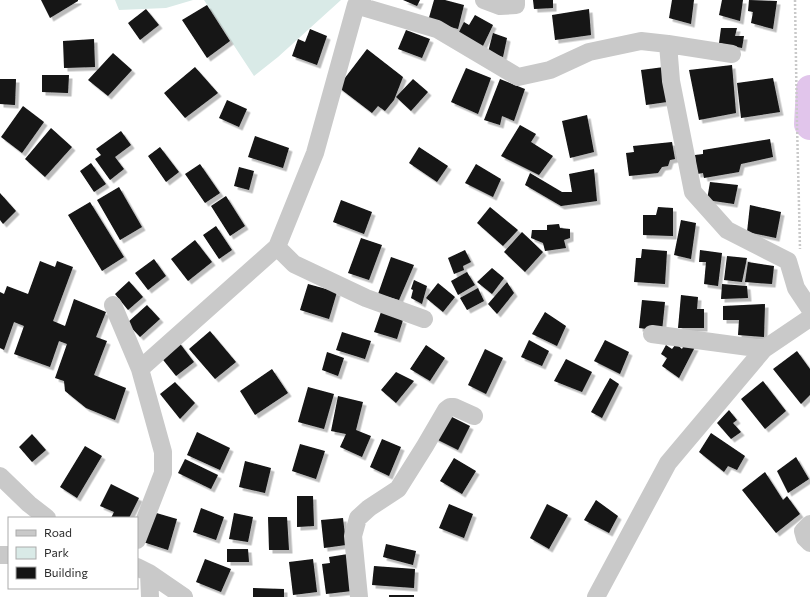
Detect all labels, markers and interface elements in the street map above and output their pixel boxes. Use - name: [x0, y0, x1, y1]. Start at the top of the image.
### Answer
- legend: [8, 517, 138, 589]
- text: Road: [44, 525, 72, 539]
- text: Park: [44, 545, 70, 559]
- text: Building: [44, 565, 88, 579]

